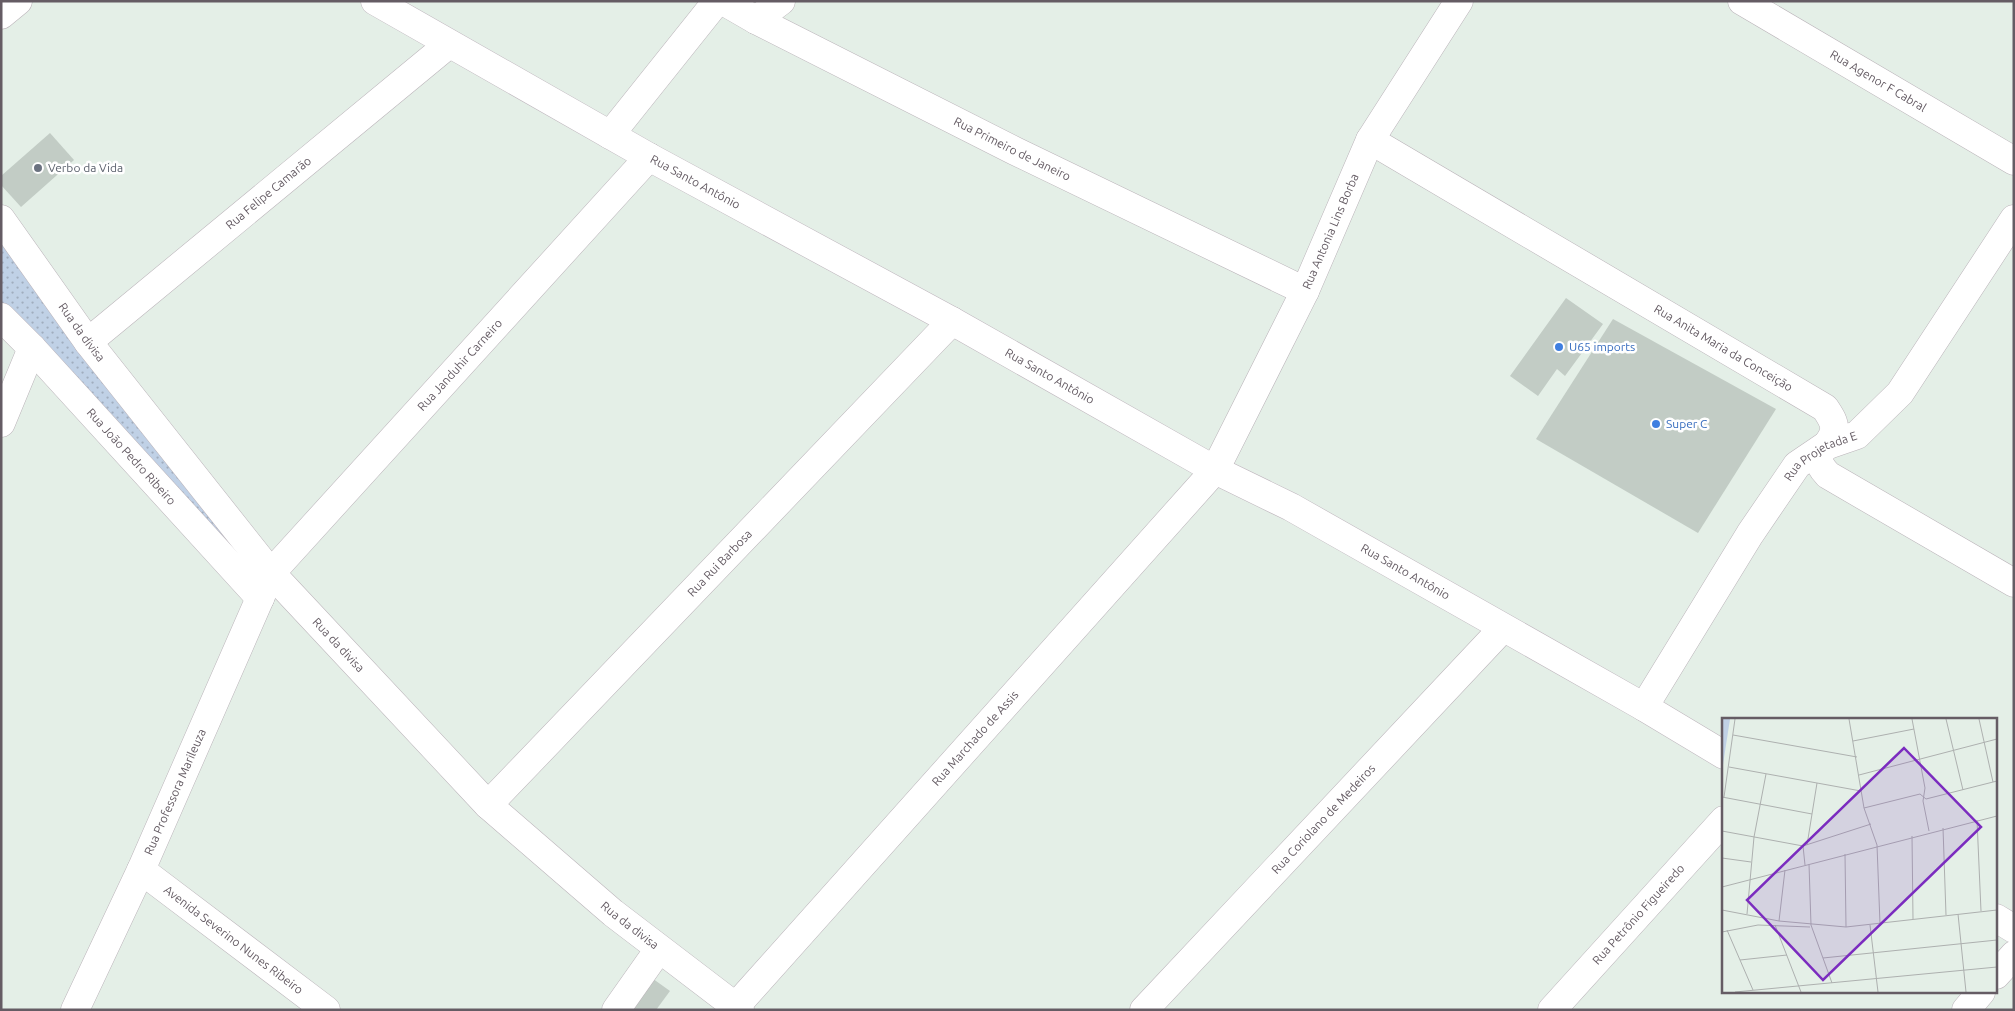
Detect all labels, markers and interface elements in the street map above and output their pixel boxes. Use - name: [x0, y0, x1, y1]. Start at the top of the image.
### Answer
- street label: Rua Agenor F Cabral: [1828, 47, 1929, 114]
- street label: Rua Primeiro de Janeiro: [952, 114, 1073, 183]
- street label: Rua Santo Antônio: [648, 152, 743, 211]
- street label: Rua Felipe Camarão: [223, 154, 313, 232]
- place label: Verbo da Vida: [48, 161, 123, 174]
- marker: Verbo da Vida: [32, 162, 44, 174]
- street label: Rua Antonia Lins Borba: [1300, 171, 1361, 291]
- street label: Rua da divisa: [56, 300, 108, 364]
- street label: Rua Anita Maria da Conceição: [1652, 302, 1795, 393]
- street label: Rua Janduhir Carneiro: [415, 316, 505, 413]
- place label: U65 imports: [1569, 340, 1635, 353]
- marker: U65 imports: [1553, 341, 1565, 353]
- street label: Rua Santo Antônio: [1003, 345, 1097, 406]
- street label: Rua João Pedro Ribeiro: [84, 406, 179, 507]
- place label: Super C: [1666, 417, 1708, 430]
- marker: Super C: [1650, 418, 1662, 430]
- street label: Rua Projetada E: [1781, 428, 1859, 483]
- street label: Rua Rui Barbosa: [685, 527, 754, 599]
- street label: Rua Santo Antônio: [1359, 541, 1452, 602]
- street label: Rua da divisa: [310, 615, 367, 674]
- street label: Rua Marchado de Assis: [929, 688, 1021, 788]
- inset map: [1722, 718, 1998, 994]
- street label: Rua Professora Marileuza: [141, 727, 208, 857]
- street label: Rua Coriolano de Medeiros: [1269, 761, 1377, 876]
- street label: Rua Petrônio Figueiredo: [1590, 861, 1687, 967]
- street label: Avenida Severino Nunes Ribeiro: [162, 883, 306, 996]
- street label: Rua da divisa: [599, 899, 661, 951]

